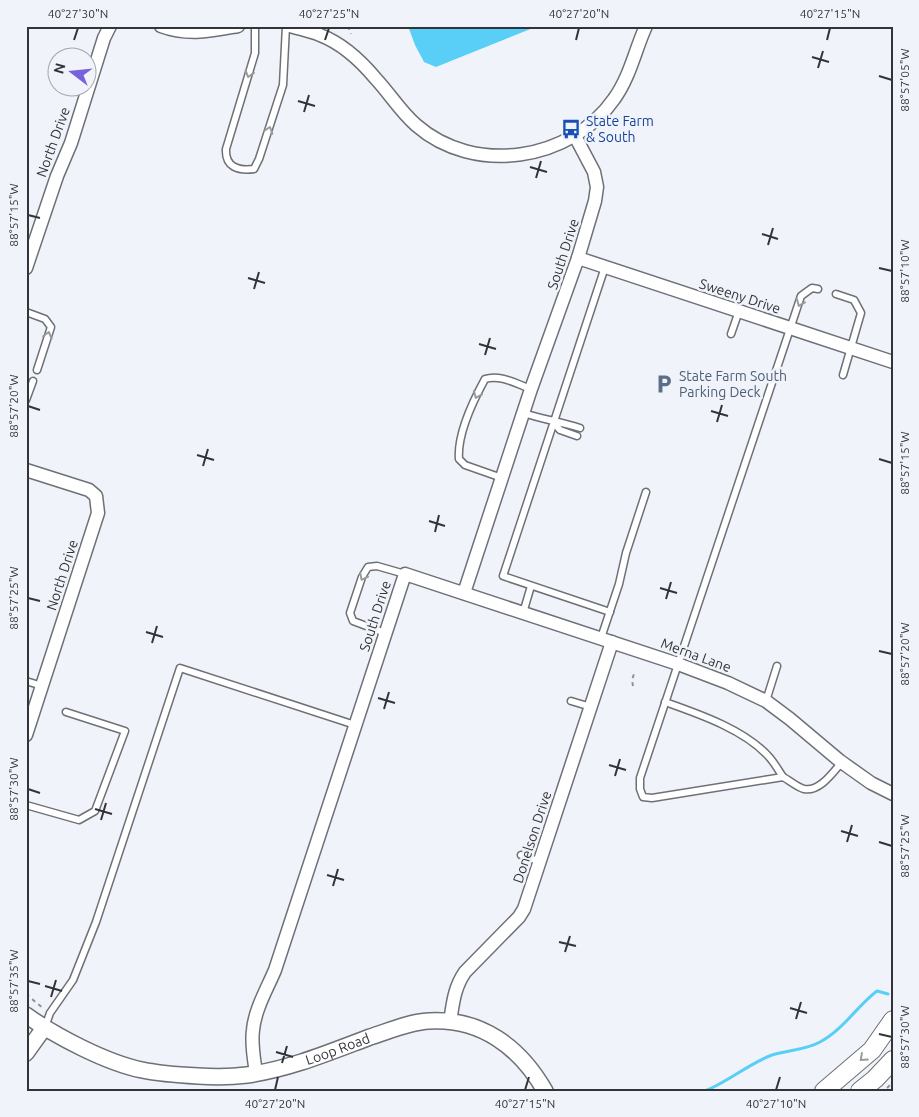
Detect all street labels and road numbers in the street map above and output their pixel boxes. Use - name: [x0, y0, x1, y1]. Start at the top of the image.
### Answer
- street label: North Drive: [33, 105, 73, 179]
- street label: South Drive: [544, 217, 582, 291]
- street label: Sweeny Drive: [697, 275, 783, 317]
- street label: North Drive: [43, 538, 81, 612]
- street label: South Drive: [356, 579, 394, 653]
- street label: Merna Lane: [659, 635, 733, 675]
- street label: Donelson Drive: [510, 789, 554, 885]
- street label: Loop Road: [303, 1030, 372, 1068]

